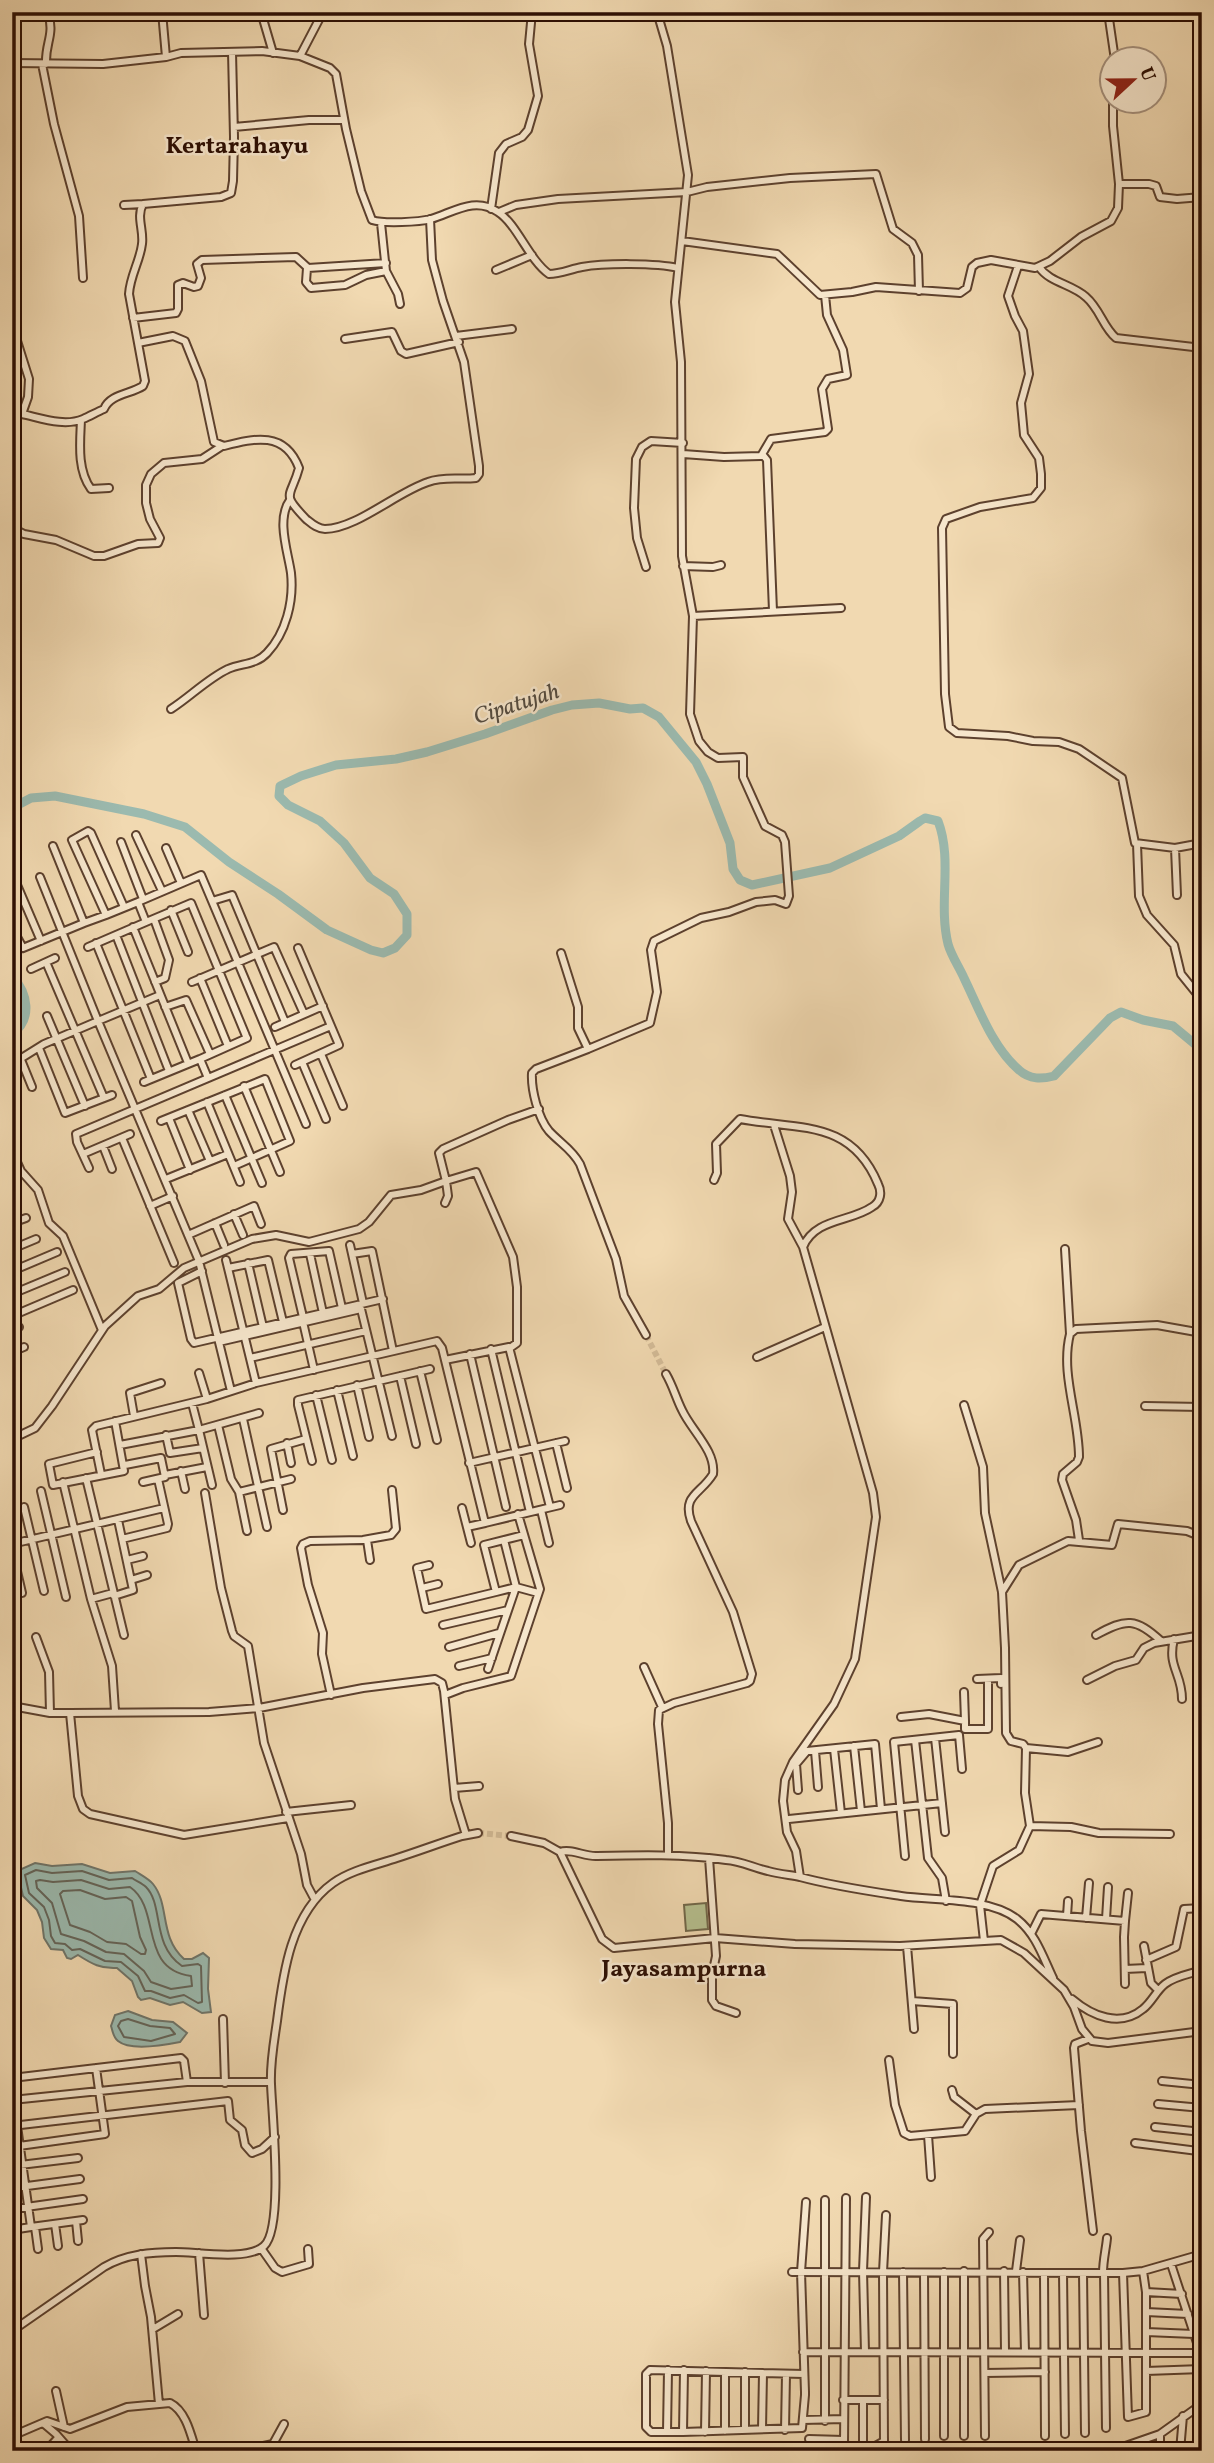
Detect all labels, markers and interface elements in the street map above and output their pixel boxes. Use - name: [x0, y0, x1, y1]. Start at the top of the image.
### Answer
- north arrow: [1098, 46, 1168, 116]
- text: U: [1132, 63, 1161, 85]
- district label: Kertarahayu: [166, 130, 309, 164]
- water label: Cipatujah: [470, 676, 564, 734]
- district label: Jayasampurna: [601, 1953, 766, 1987]

